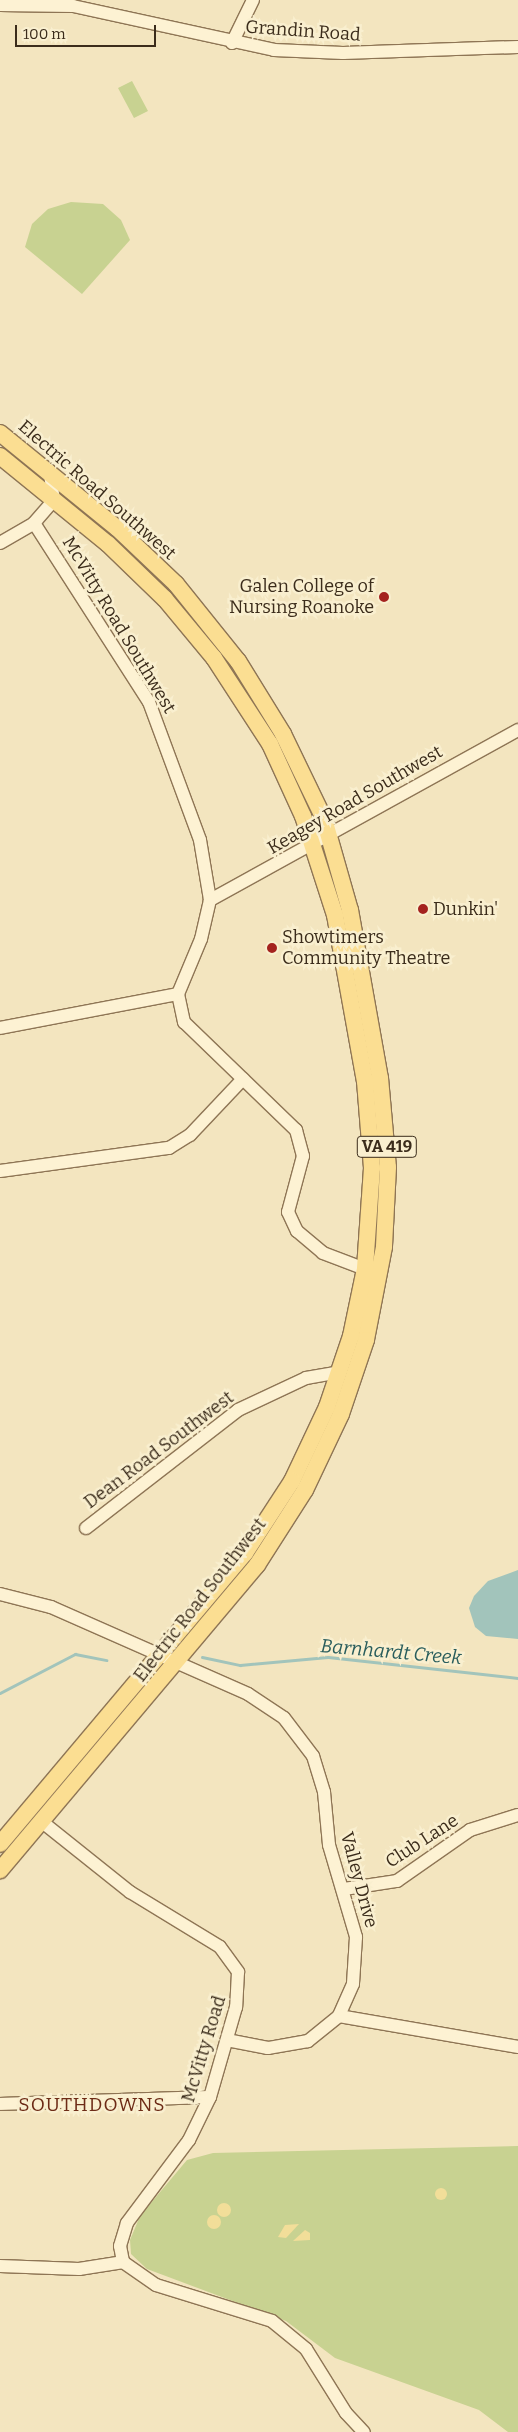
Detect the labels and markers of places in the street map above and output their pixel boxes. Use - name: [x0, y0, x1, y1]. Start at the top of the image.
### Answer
- place label: Galen College of Nursing Roanoke: [229, 576, 374, 618]
- marker: Galen College of Nursing Roanoke: [378, 591, 390, 603]
- place label: Dunkin': [433, 898, 498, 920]
- marker: Dunkin': [417, 903, 429, 915]
- place label: Showtimers Community Theatre: [282, 927, 450, 970]
- marker: Showtimers Community Theatre: [266, 942, 278, 954]

